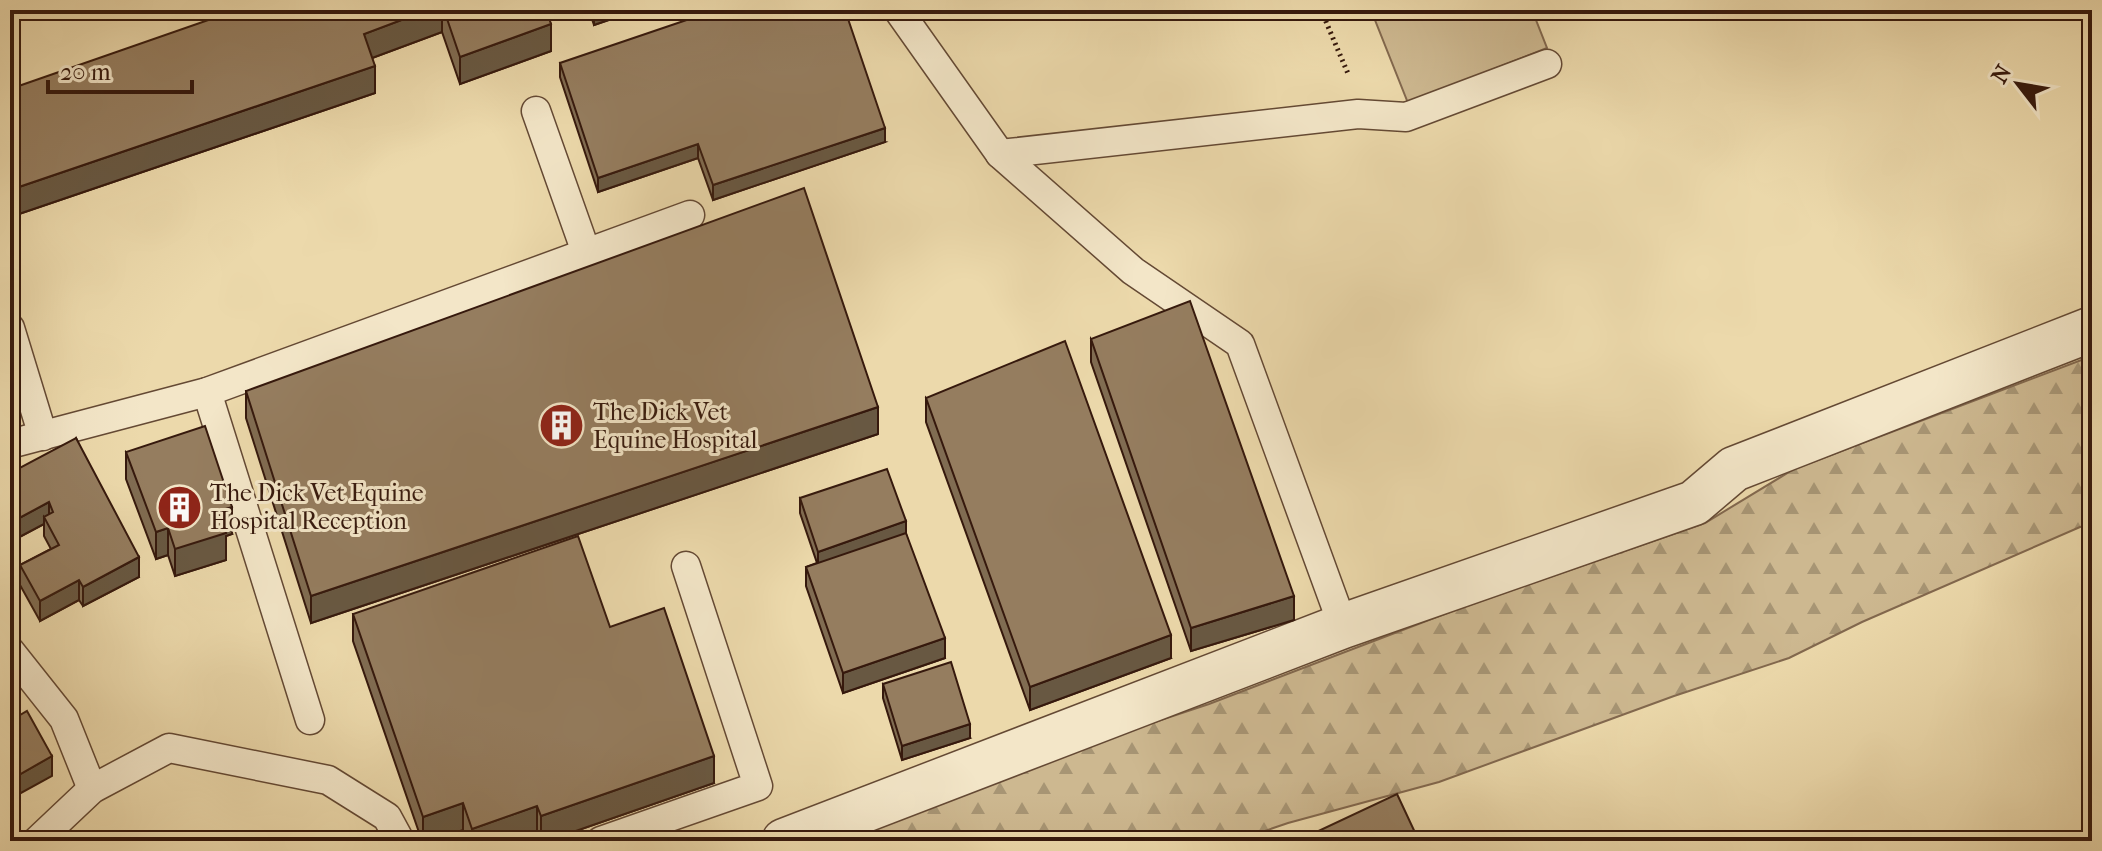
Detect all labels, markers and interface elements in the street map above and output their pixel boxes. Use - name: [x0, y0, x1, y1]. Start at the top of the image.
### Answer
- scale bar: [48, 44, 192, 94]
- north arrow: [1978, 44, 2058, 124]
- text: 20 m: [60, 58, 111, 86]
- text: N: [1986, 60, 2017, 88]
- place label: The Dick Vet Equine Hospital: [593, 398, 758, 454]
- building icon: The Dick Vet Equine Hospital: [538, 402, 586, 450]
- place label: The Dick Vet Equine Hospital Reception: [210, 479, 424, 535]
- building icon: The Dick Vet Equine Hospital Reception: [155, 483, 203, 531]

